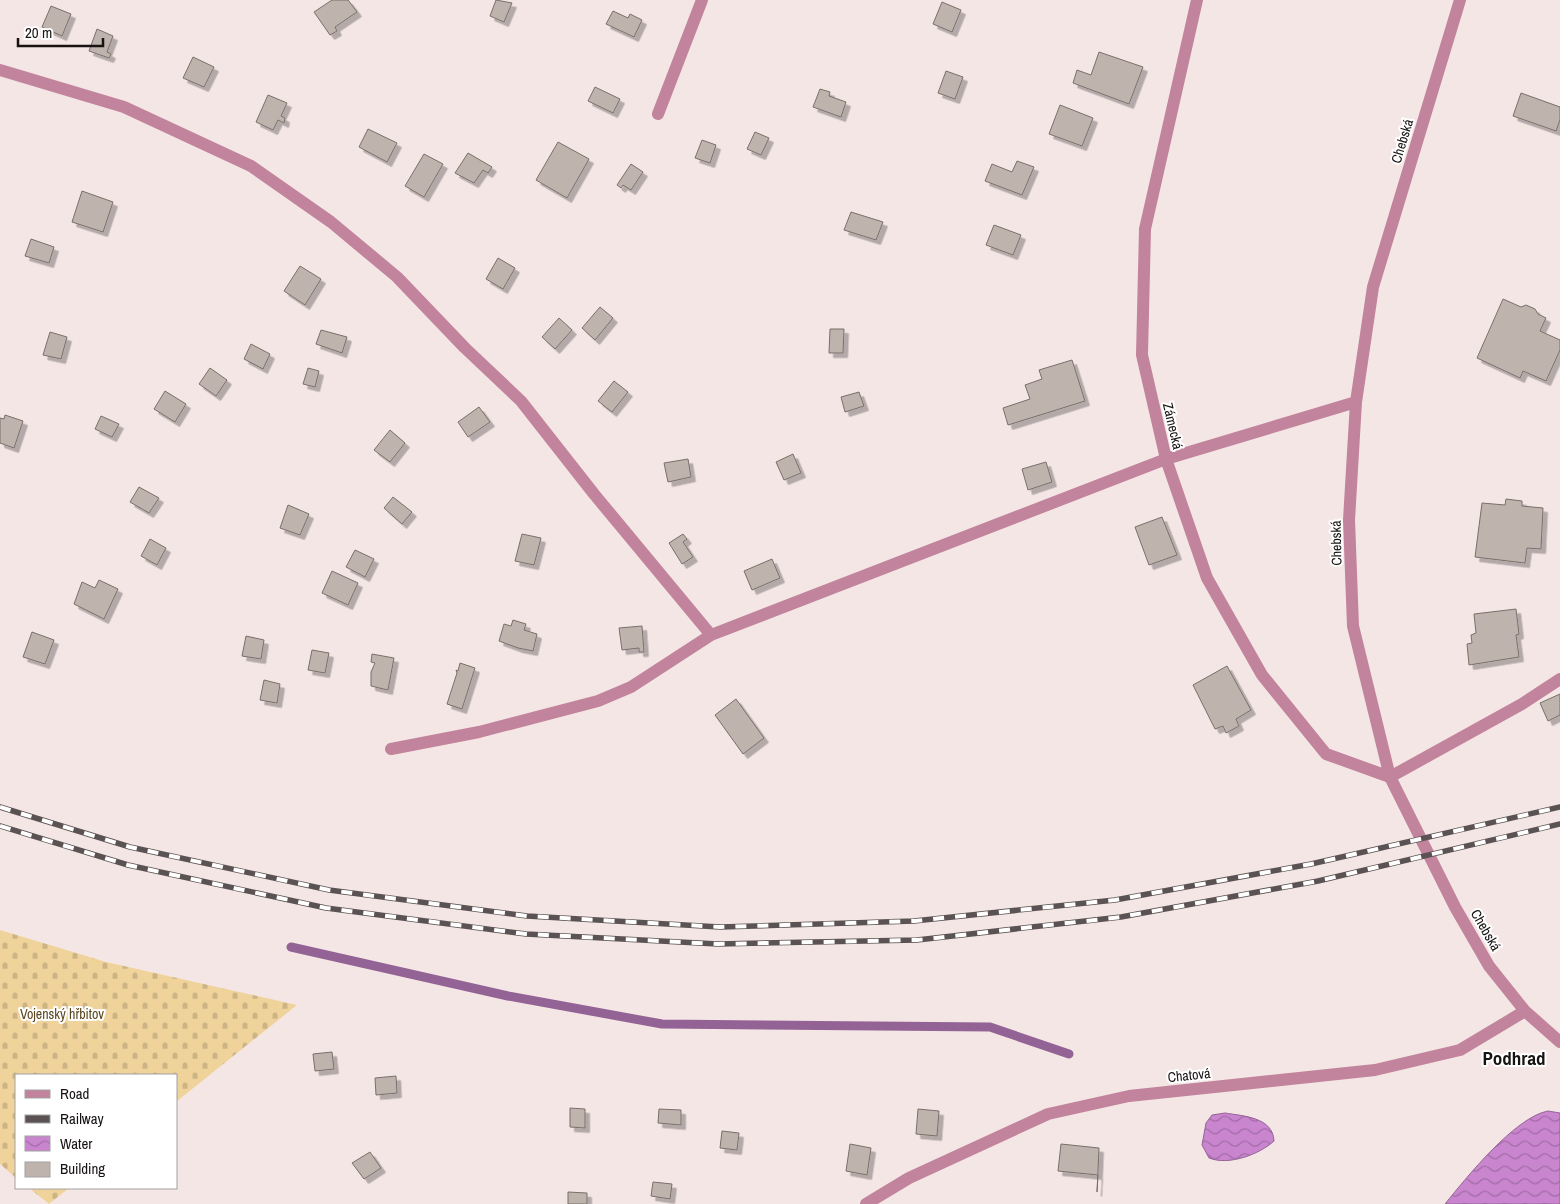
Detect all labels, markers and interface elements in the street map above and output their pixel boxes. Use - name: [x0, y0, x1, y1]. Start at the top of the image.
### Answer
- scale bar: [18, 15, 102, 47]
- text: 20 m: [25, 22, 52, 43]
- street label: Chebská: [1387, 116, 1417, 165]
- street label: Zámecká: [1159, 401, 1187, 452]
- street label: Chebská: [1327, 520, 1345, 566]
- street label: Chebská: [1467, 906, 1505, 955]
- park label: Vojenský hřbitov: [20, 1005, 104, 1023]
- district label: Podhrad: [1482, 1045, 1546, 1071]
- street label: Chatová: [1167, 1064, 1212, 1086]
- legend: [15, 1074, 178, 1189]
- text: Road: [60, 1083, 89, 1104]
- text: Railway: [60, 1108, 105, 1129]
- text: Water: [60, 1133, 92, 1154]
- text: Building: [60, 1158, 105, 1179]

